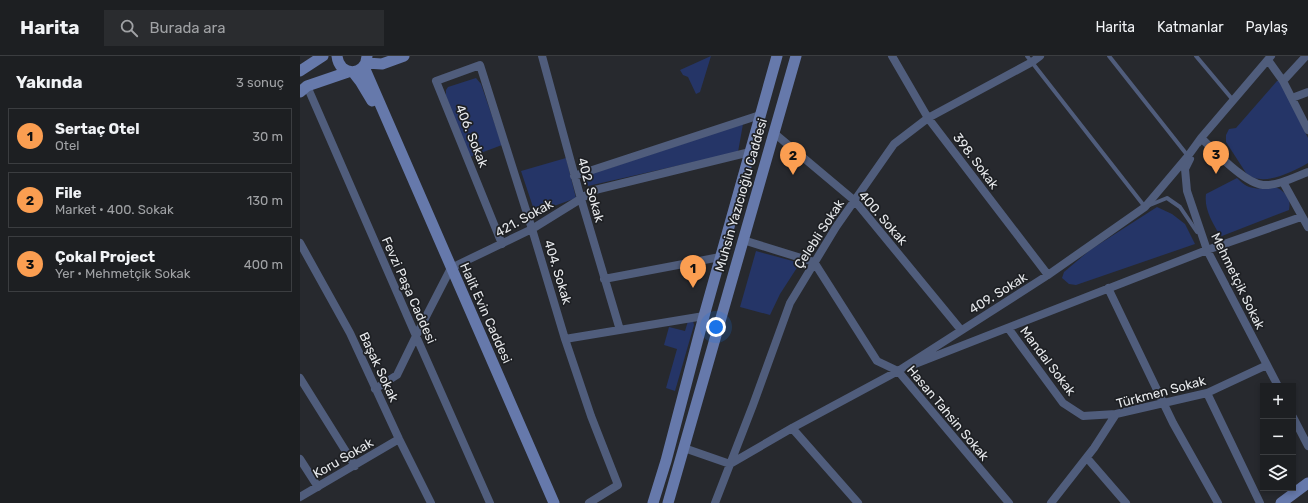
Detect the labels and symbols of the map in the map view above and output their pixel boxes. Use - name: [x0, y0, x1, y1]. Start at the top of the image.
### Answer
- street label: 406. Sokak: [453, 102, 492, 170]
- street label: Muhsin Yazıcıoğlu Caddesi: [712, 117, 771, 274]
- street label: 398. Sokak: [950, 130, 1002, 192]
- pin: 3: [1203, 141, 1229, 174]
- pin: 2: [780, 142, 806, 175]
- street label: 402. Sokak: [575, 156, 607, 224]
- street label: 400. Sokak: [855, 188, 911, 248]
- street label: 421. Sokak: [492, 196, 556, 240]
- street label: Çelebli Sokak: [791, 196, 847, 271]
- street label: Mehmetçik Sokak: [1208, 230, 1268, 332]
- street label: Fevzi Paşa Caddesi: [379, 234, 439, 346]
- street label: 404. Sokak: [541, 238, 575, 306]
- pin: 1: [680, 255, 706, 288]
- street label: Halit Evin Caddesi: [457, 260, 515, 366]
- street label: 409. Sokak: [966, 269, 1030, 317]
- your location: [706, 317, 726, 337]
- street label: Mandal Sokak: [1017, 323, 1079, 399]
- street label: Başak Sokak: [356, 330, 402, 405]
- street label: Hasan Tahsin Sokak: [904, 362, 992, 464]
- street label: Türkmen Sokak: [1115, 373, 1208, 411]
- street label: Koru Sokak: [310, 435, 376, 481]

